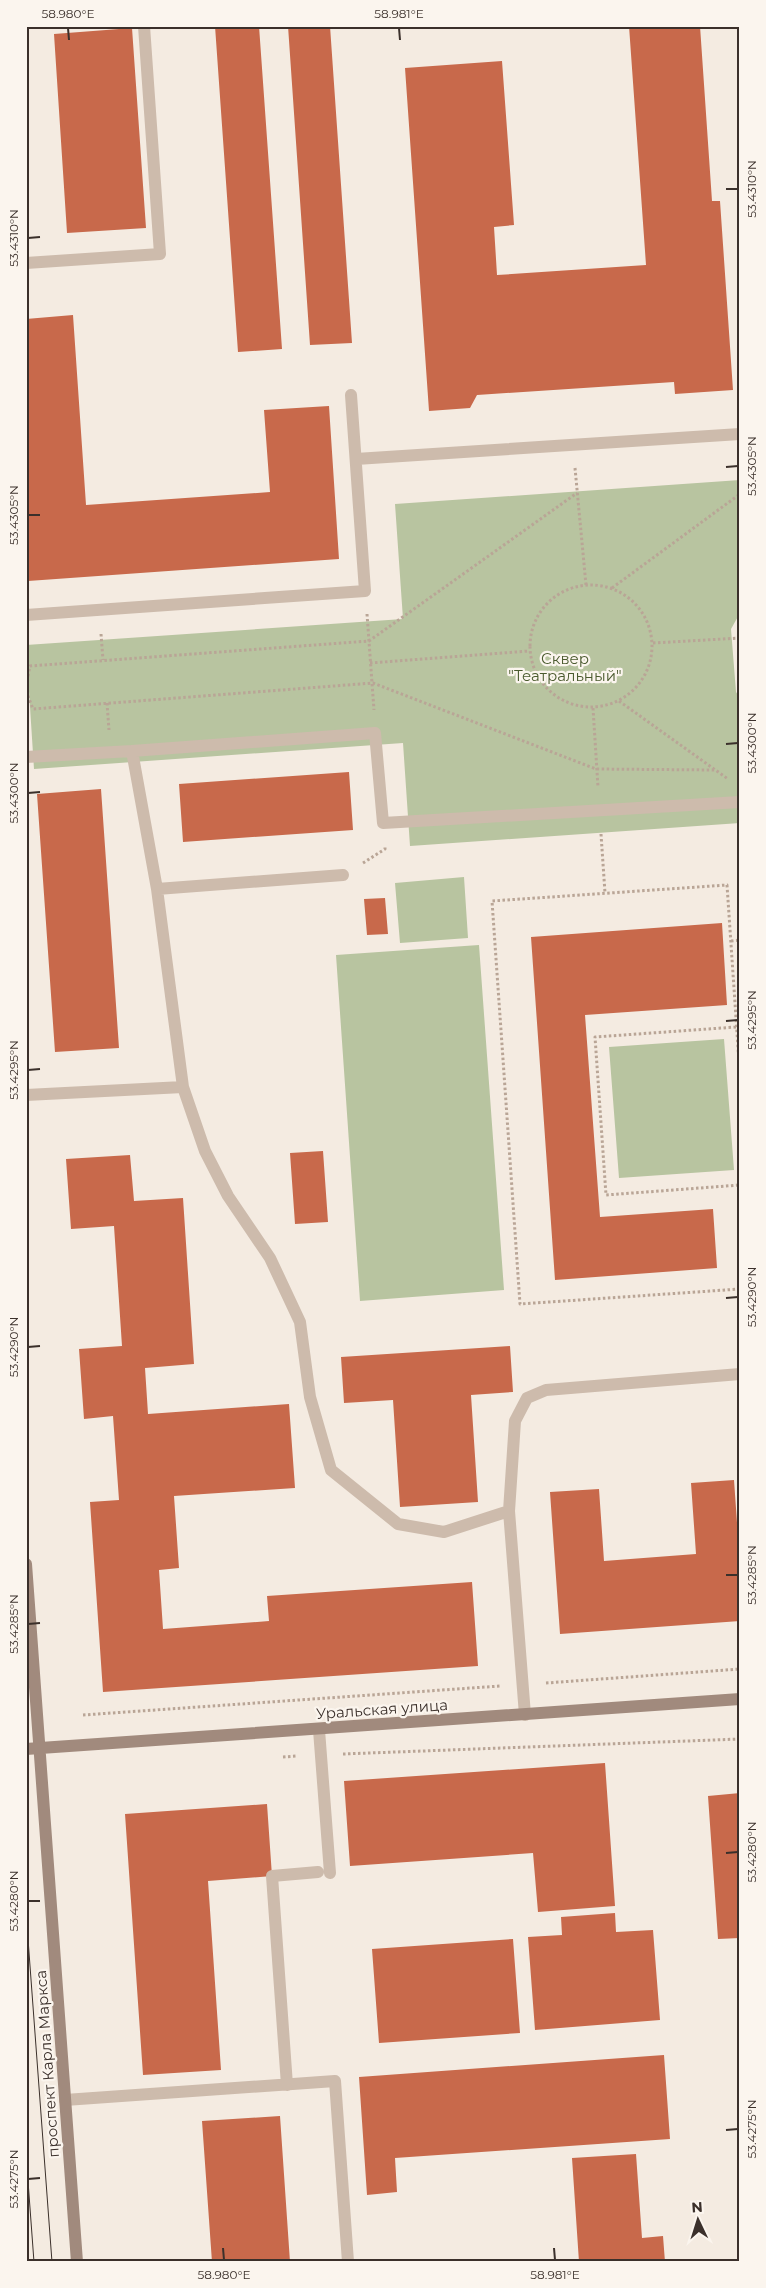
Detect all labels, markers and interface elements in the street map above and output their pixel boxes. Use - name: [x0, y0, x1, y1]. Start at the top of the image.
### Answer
- text: 58.980°E: [41, 6, 95, 21]
- text: 58.981°E: [374, 6, 424, 21]
- text: 53.4310°N: [744, 160, 759, 218]
- text: 53.4310°N: [6, 209, 21, 267]
- text: 53.4305°N: [744, 436, 759, 496]
- text: 53.4305°N: [6, 485, 21, 545]
- park label: Сквер "Театральный": [508, 649, 622, 685]
- text: 53.4300°N: [744, 712, 759, 774]
- text: 53.4300°N: [6, 762, 21, 824]
- text: 53.4295°N: [744, 990, 759, 1050]
- text: 53.4295°N: [6, 1040, 21, 1100]
- text: 53.4290°N: [744, 1267, 759, 1327]
- text: 53.4290°N: [6, 1317, 21, 1377]
- text: 53.4285°N: [744, 1545, 759, 1605]
- text: 53.4285°N: [6, 1594, 21, 1654]
- street label: Уральская улица: [315, 1695, 449, 1723]
- text: 53.4280°N: [744, 1821, 759, 1883]
- text: 53.4280°N: [6, 1870, 21, 1932]
- street label: проспект Карла Маркса: [31, 1970, 63, 2158]
- text: 53.4275°N: [744, 2100, 759, 2158]
- text: 53.4275°N: [6, 2150, 21, 2208]
- north arrow: [674, 2196, 724, 2246]
- text: N: [691, 2198, 703, 2216]
- text: 58.980°E: [197, 2267, 251, 2282]
- text: 58.981°E: [530, 2267, 580, 2282]

